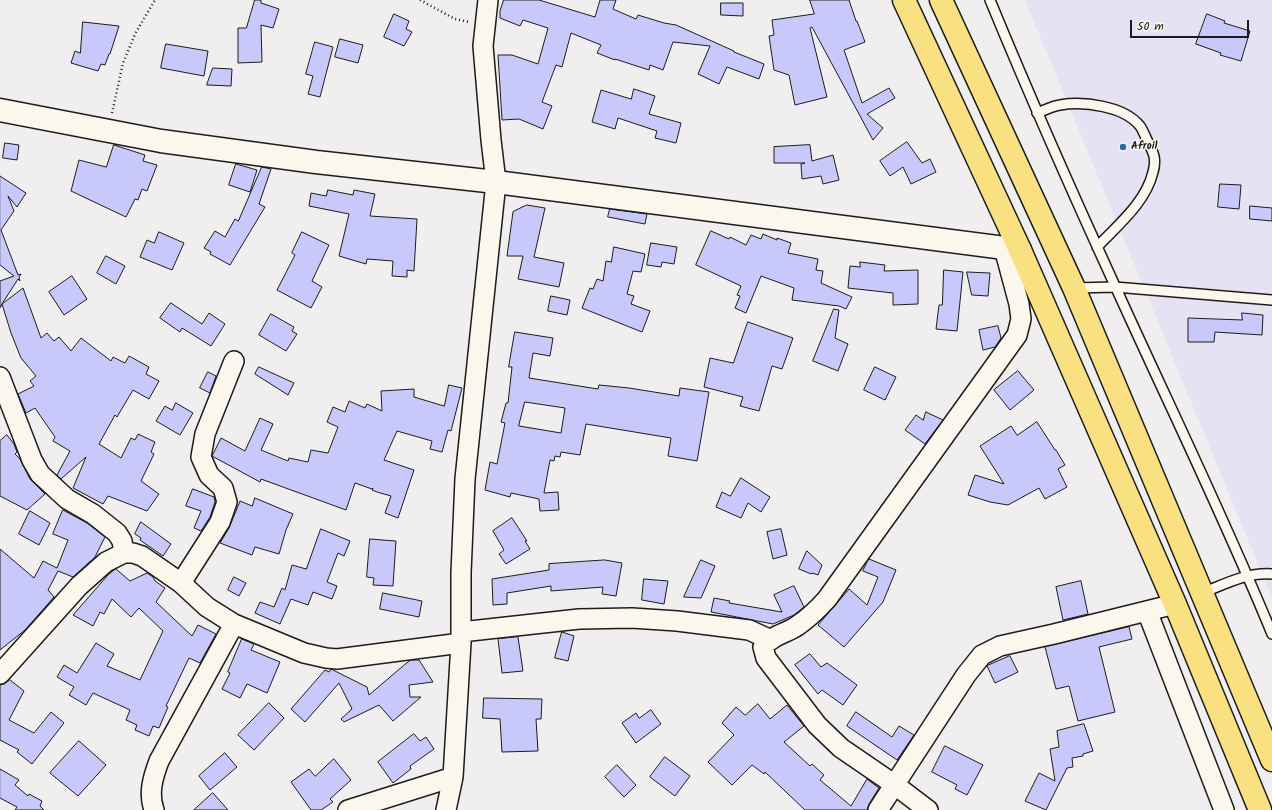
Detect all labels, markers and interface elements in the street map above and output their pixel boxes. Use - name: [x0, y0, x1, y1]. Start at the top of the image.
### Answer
- scale bar: [1132, 12, 1251, 38]
- text: 50 m: [1137, 17, 1164, 36]
- place label: Afroil: [1131, 140, 1157, 154]
- marker: Afroil: [1118, 142, 1128, 152]

